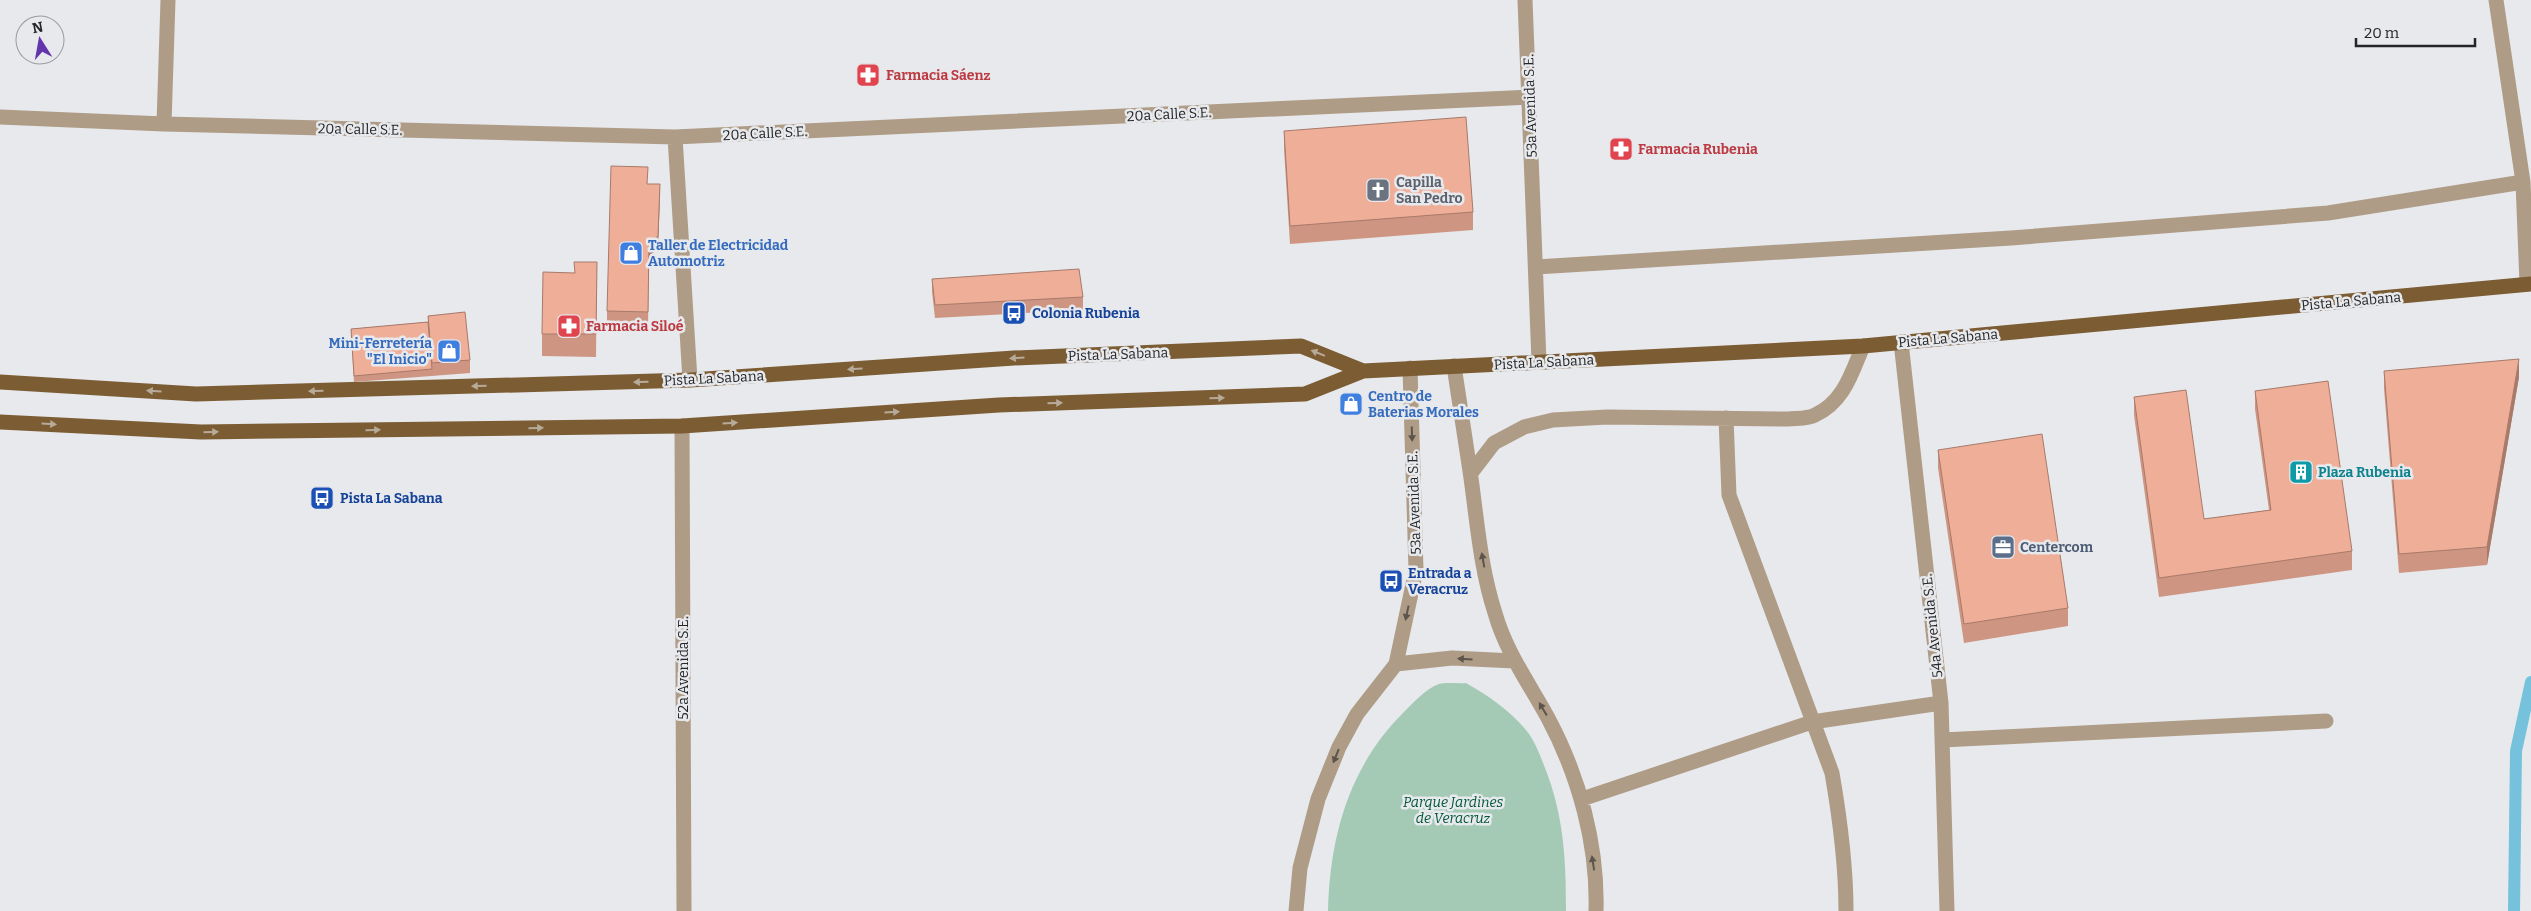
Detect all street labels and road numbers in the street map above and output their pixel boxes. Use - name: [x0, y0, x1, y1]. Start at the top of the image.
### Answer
- street label: 53a Avenida S.E.: [1520, 54, 1541, 158]
- street label: 20a Calle S.E.: [1126, 104, 1212, 125]
- street label: 20a Calle S.E.: [318, 120, 402, 139]
- street label: 20a Calle S.E.: [722, 123, 808, 144]
- street label: Pista La Sabana: [2300, 289, 2402, 314]
- street label: Pista La Sabana: [1897, 326, 1999, 351]
- street label: Pista La Sabana: [1068, 344, 1169, 365]
- street label: Pista La Sabana: [1493, 351, 1595, 374]
- street label: Pista La Sabana: [663, 367, 765, 390]
- street label: 53a Avenida S.E.: [1404, 451, 1425, 555]
- street label: 54a Avenida S.E.: [1919, 573, 1946, 679]
- street label: 52a Avenida S.E.: [675, 616, 692, 720]

